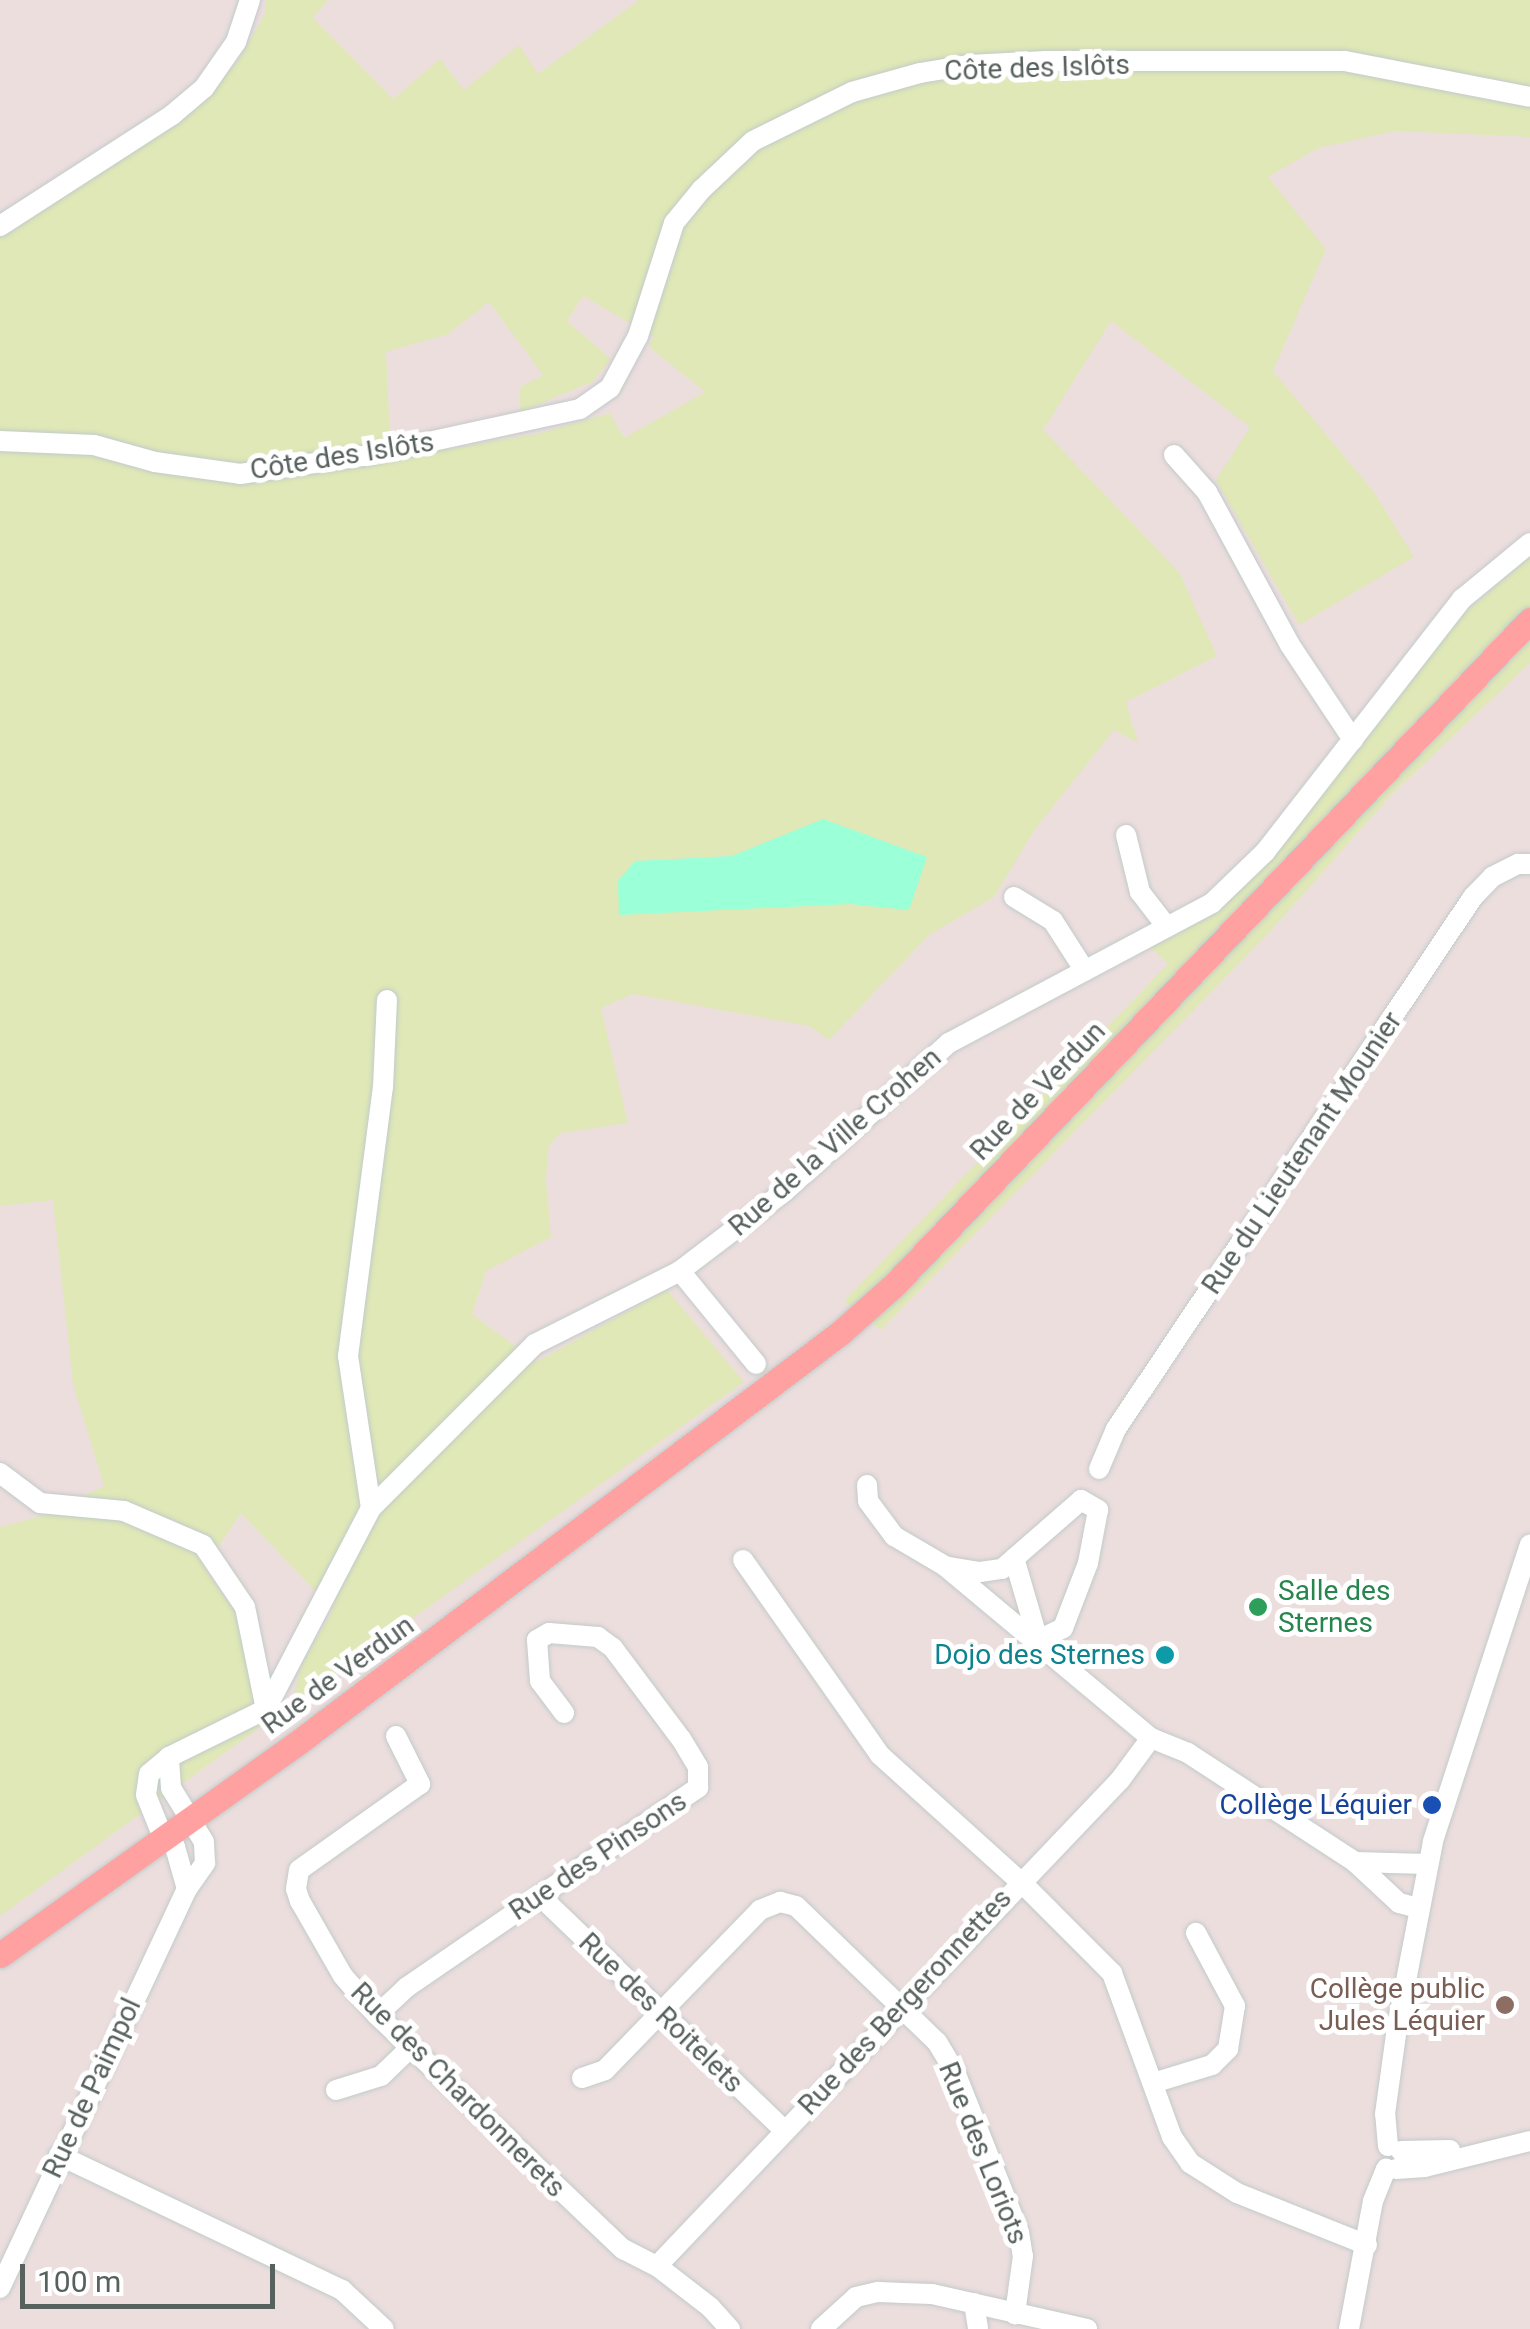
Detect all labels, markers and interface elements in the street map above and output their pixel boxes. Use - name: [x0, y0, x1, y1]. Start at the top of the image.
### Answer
- street label: Côte des Islôts: [944, 48, 1130, 88]
- street label: Côte des Islôts: [248, 425, 436, 487]
- street label: Rue du Lieutenant Mounier: [1195, 1005, 1409, 1301]
- street label: Rue de Verdun: [963, 1015, 1113, 1167]
- street label: Rue de la Ville Crohen: [722, 1041, 948, 1243]
- place label: Salle des Sternes: [1278, 1574, 1390, 1640]
- marker: Salle des Sternes: [1247, 1596, 1269, 1618]
- street label: Rue de Verdun: [255, 1608, 421, 1742]
- place label: Dojo des Sternes: [934, 1638, 1145, 1672]
- marker: Dojo des Sternes: [1154, 1644, 1176, 1666]
- street label: Rue des Pinsons: [503, 1784, 693, 1928]
- place label: Collège Léquier: [1219, 1788, 1412, 1822]
- marker: Collège Léquier: [1421, 1794, 1443, 1816]
- street label: Rue des Bergeronnettes: [791, 1882, 1019, 2122]
- street label: Rue des Roitelets: [572, 1926, 750, 2100]
- place label: Collège public Jules Léquier: [1310, 1972, 1485, 2038]
- street label: Rue des Chardonnerets: [344, 1976, 572, 2204]
- street label: Rue de Paimpol: [36, 1993, 148, 2183]
- marker: Collège public Jules Léquier: [1494, 1994, 1516, 2016]
- street label: Rue des Loriots: [931, 2057, 1035, 2249]
- scale bar: [25, 2244, 280, 2306]
- text: 100 m: [37, 2264, 121, 2299]

